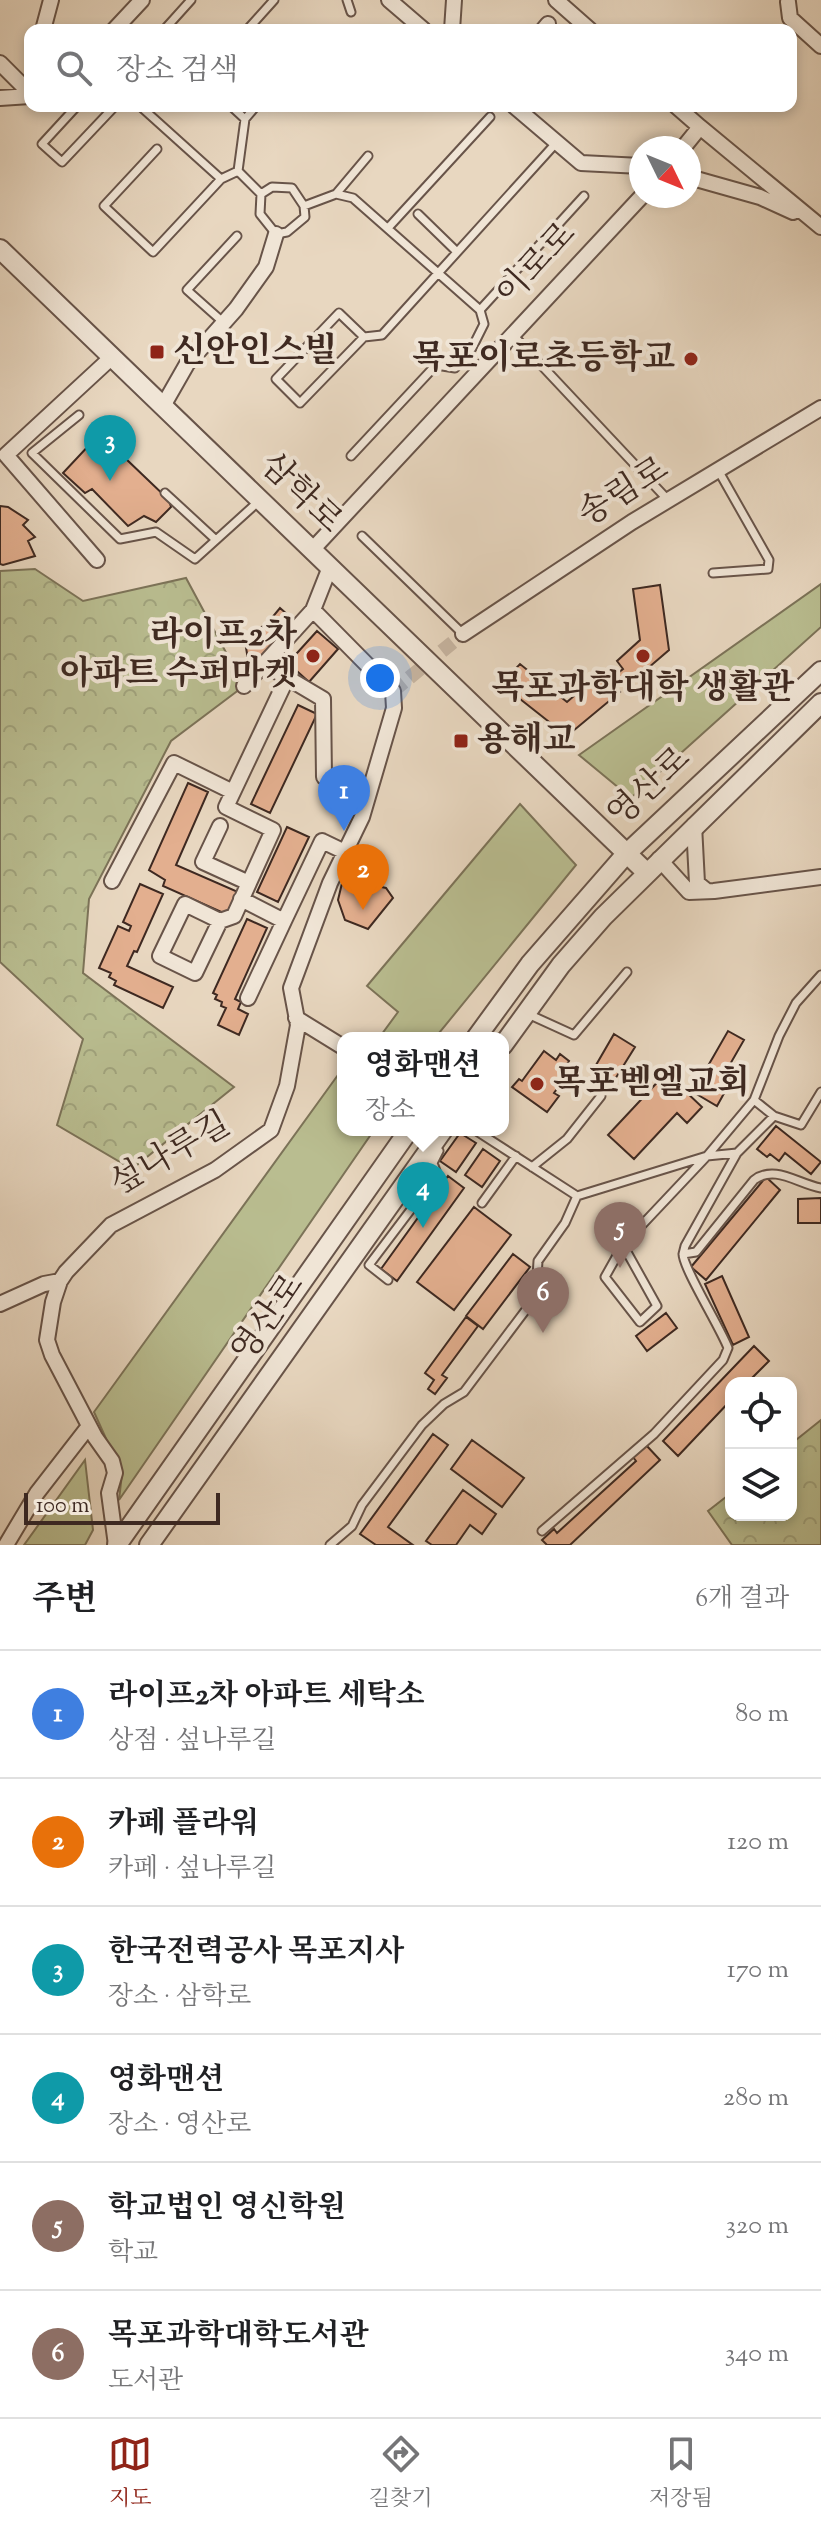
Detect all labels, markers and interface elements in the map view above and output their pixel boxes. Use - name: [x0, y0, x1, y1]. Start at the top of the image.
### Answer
- search box: [24, 24, 797, 112]
- icon: search: [52, 46, 96, 90]
- text: 장소 검색: [116, 50, 238, 93]
- north arrow: [629, 136, 701, 208]
- street label: 이로로: [485, 212, 589, 318]
- place label: 신안인스빌: [173, 328, 337, 377]
- place label: 목포이로초등학교: [412, 335, 675, 384]
- marker: 신안인스빌: [148, 343, 166, 361]
- marker: 목포이로초등학교: [682, 350, 700, 368]
- pin: 3: [84, 415, 136, 481]
- street label: 삼학로: [248, 442, 353, 546]
- street label: 송림로: [569, 446, 679, 540]
- place label: 라이프2차 아파트 수퍼마켓: [60, 612, 297, 700]
- marker: 라이프2차 아파트 수퍼마켓: [304, 647, 322, 665]
- marker: 목포과학대학 생활관: [634, 647, 652, 665]
- your location: [360, 658, 400, 698]
- place label: 목포과학대학 생활관: [492, 665, 795, 714]
- place label: 용해교: [477, 717, 576, 766]
- marker: 용해교: [452, 732, 470, 750]
- street label: 영산로: [597, 736, 703, 840]
- pin: 1: [318, 765, 370, 831]
- pin: 2: [337, 844, 389, 910]
- popup: [337, 1032, 509, 1136]
- text: 영화맨션: [365, 1045, 481, 1088]
- place label: 목포벧엘교회: [553, 1060, 750, 1109]
- marker: 목포벧엘교회: [528, 1075, 546, 1093]
- text: 장소: [365, 1093, 415, 1130]
- street label: 섶나루길: [102, 1101, 240, 1209]
- pin: 4: [397, 1162, 449, 1228]
- pin: 5: [594, 1202, 646, 1268]
- street label: 영산로: [221, 1264, 317, 1373]
- pin: 6: [517, 1267, 569, 1333]
- map controls: [725, 1377, 797, 1521]
- button: locate: [725, 1377, 797, 1449]
- button: layers: [725, 1449, 797, 1521]
- scale bar: [24, 1489, 220, 1525]
- text: 100 m: [36, 1491, 89, 1523]
- text: 주변: [32, 1576, 98, 1625]
- text: 6개 결과: [695, 1581, 789, 1618]
- text: 라이프2차 아파트 세탁소: [108, 1675, 425, 1718]
- text: 1: [54, 1696, 62, 1733]
- text: 80 m: [735, 1696, 789, 1733]
- text: 상점 · 섶나루길: [108, 1723, 276, 1760]
- text: 카페 플라워: [108, 1803, 259, 1846]
- text: 2: [52, 1824, 64, 1861]
- text: 120 m: [727, 1824, 789, 1861]
- text: 카페 · 섶나루길: [108, 1851, 276, 1888]
- text: 한국전력공사 목포지사: [108, 1931, 404, 1974]
- text: 3: [53, 1952, 63, 1989]
- text: 170 m: [727, 1952, 789, 1989]
- text: 장소 · 삼학로: [108, 1979, 251, 2016]
- text: 영화맨션: [108, 2059, 224, 2102]
- text: 4: [51, 2080, 65, 2117]
- text: 280 m: [723, 2080, 789, 2117]
- text: 장소 · 영산로: [108, 2107, 251, 2144]
- text: 학교법인 영신학원: [108, 2187, 346, 2230]
- text: 5: [54, 2208, 62, 2245]
- text: 320 m: [726, 2208, 789, 2245]
- text: 학교: [108, 2235, 158, 2272]
- text: 목포과학대학도서관: [108, 2315, 369, 2358]
- text: 6: [52, 2336, 64, 2373]
- text: 340 m: [725, 2336, 789, 2373]
- text: 도서관: [108, 2363, 183, 2400]
- tab: 지도: [108, 2432, 152, 2516]
- tab: 길찾기: [369, 2432, 432, 2516]
- tab: 저장됨: [649, 2432, 713, 2516]

